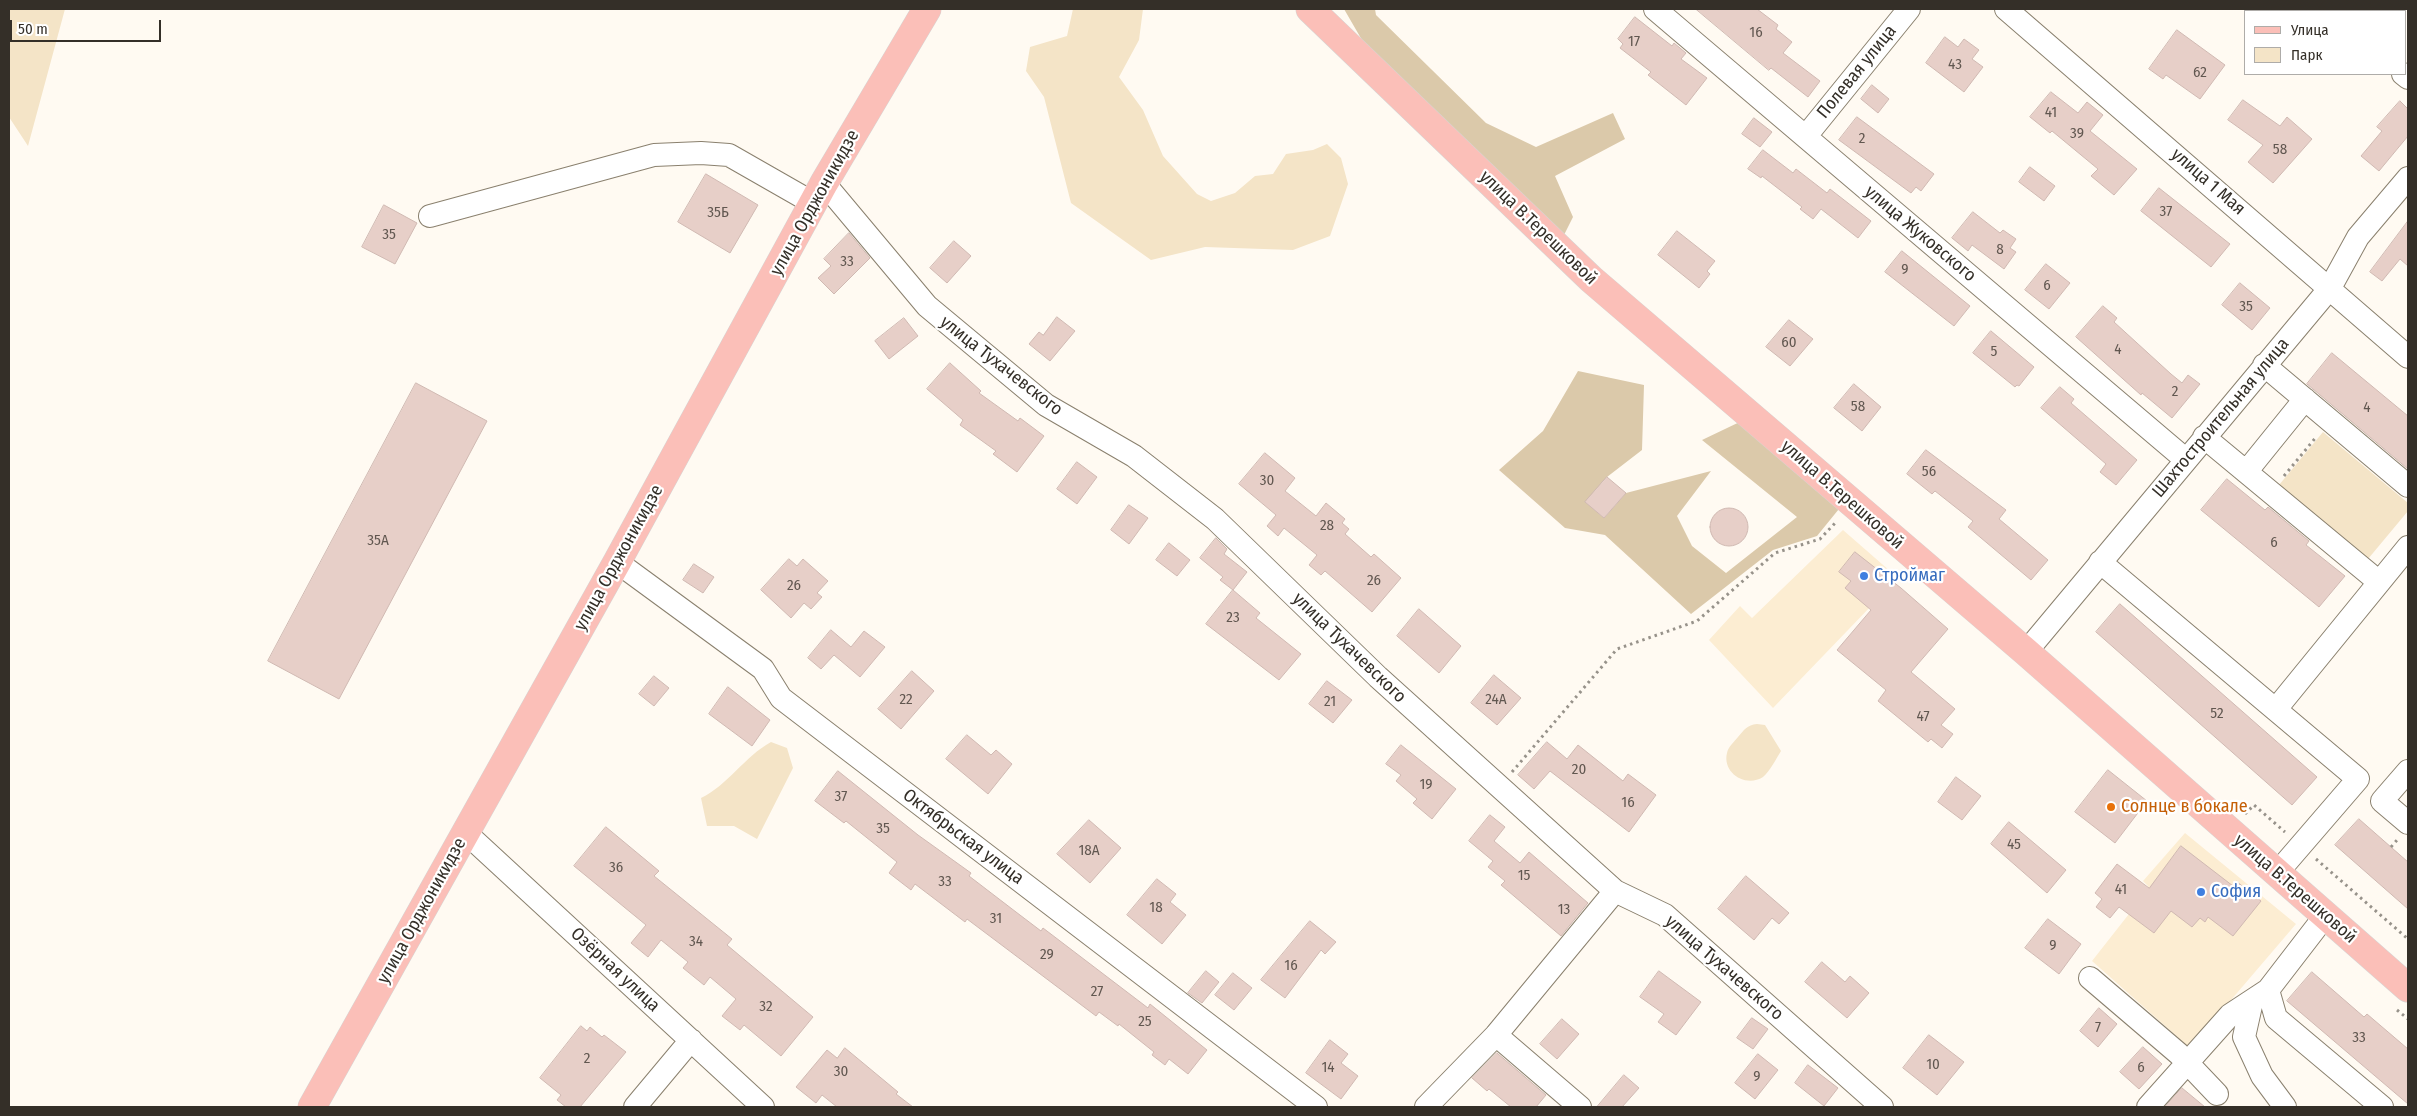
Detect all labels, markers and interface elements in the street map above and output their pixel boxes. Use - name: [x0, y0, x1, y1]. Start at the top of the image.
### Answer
- scale bar: [12, 10, 164, 42]
- legend: [2244, 10, 2407, 75]
- text: 50 m: [18, 20, 48, 38]
- street label: Полевая улица: [1813, 21, 1901, 123]
- text: Улица: [2291, 21, 2329, 39]
- house number: 16: [1749, 24, 1763, 42]
- house number: 17: [1628, 33, 1640, 51]
- text: Парк: [2291, 46, 2322, 64]
- house number: 43: [1948, 56, 1962, 74]
- house number: 62: [2193, 64, 2207, 82]
- house number: 41: [2045, 104, 2057, 122]
- house number: 39: [2070, 125, 2084, 143]
- street label: улица Орджоникидзе: [766, 126, 864, 280]
- house number: 2: [1859, 130, 1865, 148]
- house number: 58: [2273, 141, 2287, 159]
- street label: улица 1 Мая: [2167, 144, 2249, 220]
- street label: улица В.Терешковой: [1475, 166, 1601, 290]
- street label: улица Жуковского: [1860, 181, 1980, 287]
- house number: 37: [2160, 203, 2172, 221]
- house number: 35Б: [707, 204, 729, 222]
- house number: 35: [382, 226, 396, 244]
- house number: 8: [1996, 241, 2004, 259]
- house number: 33: [840, 253, 854, 271]
- house number: 9: [1901, 261, 1909, 279]
- house number: 6: [2043, 277, 2051, 295]
- house number: 35: [2239, 298, 2253, 316]
- street label: улица Тухачевского: [935, 311, 1067, 421]
- house number: 60: [1781, 334, 1797, 352]
- street label: Шахтостроительная улица: [2148, 334, 2294, 502]
- house number: 4: [2114, 341, 2122, 359]
- house number: 5: [1991, 343, 1997, 361]
- house number: 2: [2172, 383, 2178, 401]
- house number: 58: [1851, 398, 1865, 416]
- house number: 4: [2363, 399, 2371, 417]
- street label: улица В.Терешковой: [1776, 436, 1908, 554]
- house number: 56: [1922, 463, 1936, 481]
- house number: 30: [1260, 472, 1274, 490]
- street label: улица Орджоникидзе: [570, 481, 668, 635]
- house number: 28: [1320, 517, 1334, 535]
- house number: 35А: [367, 532, 389, 550]
- house number: 6: [2270, 534, 2278, 552]
- place label: Строймаг: [1874, 565, 1945, 587]
- marker: Строймаг: [1858, 570, 1870, 582]
- house number: 26: [1367, 572, 1381, 590]
- house number: 26: [787, 577, 801, 595]
- street label: улица Тухачевского: [1288, 588, 1410, 708]
- house number: 23: [1226, 609, 1240, 627]
- house number: 22: [899, 691, 913, 709]
- house number: 24А: [1485, 691, 1507, 709]
- house number: 21: [1324, 693, 1336, 711]
- house number: 52: [2210, 705, 2224, 723]
- house number: 47: [1916, 708, 1930, 726]
- house number: 20: [1572, 761, 1586, 779]
- house number: 19: [1419, 776, 1433, 794]
- street label: Октябрьская улица: [898, 784, 1028, 890]
- house number: 37: [835, 788, 847, 806]
- house number: 16: [1621, 794, 1635, 812]
- place label: Солнце в бокале: [2121, 796, 2248, 818]
- marker: Солнце в бокале: [2105, 801, 2117, 813]
- house number: 35: [876, 820, 890, 838]
- street label: улица В.Терешковой: [2229, 830, 2361, 948]
- street label: улица Орджоникидзе: [373, 834, 471, 988]
- house number: 45: [2007, 836, 2021, 854]
- house number: 18А: [1078, 842, 1100, 860]
- house number: 36: [609, 859, 623, 877]
- house number: 15: [1518, 867, 1530, 885]
- house number: 33: [938, 873, 952, 891]
- house number: 41: [2115, 881, 2127, 899]
- place label: София: [2211, 881, 2261, 903]
- marker: София: [2195, 886, 2207, 898]
- house number: 18: [1149, 899, 1163, 917]
- house number: 13: [1558, 901, 1570, 919]
- house number: 31: [990, 910, 1002, 928]
- street label: улица Тухачевского: [1660, 911, 1788, 1025]
- street label: Озёрная улица: [566, 923, 664, 1017]
- house number: 34: [689, 933, 703, 951]
- house number: 9: [2049, 937, 2057, 955]
- house number: 29: [1040, 946, 1054, 964]
- house number: 16: [1284, 957, 1298, 975]
- house number: 27: [1091, 983, 1103, 1001]
- house number: 32: [759, 998, 773, 1016]
- house number: 25: [1138, 1013, 1152, 1031]
- house number: 7: [2095, 1019, 2101, 1037]
- house number: 33: [2352, 1029, 2366, 1047]
- house number: 2: [584, 1050, 590, 1068]
- house number: 10: [1926, 1056, 1940, 1074]
- house number: 14: [1321, 1059, 1335, 1077]
- house number: 6: [2137, 1059, 2145, 1077]
- house number: 30: [834, 1063, 848, 1081]
- house number: 9: [1753, 1068, 1761, 1086]

